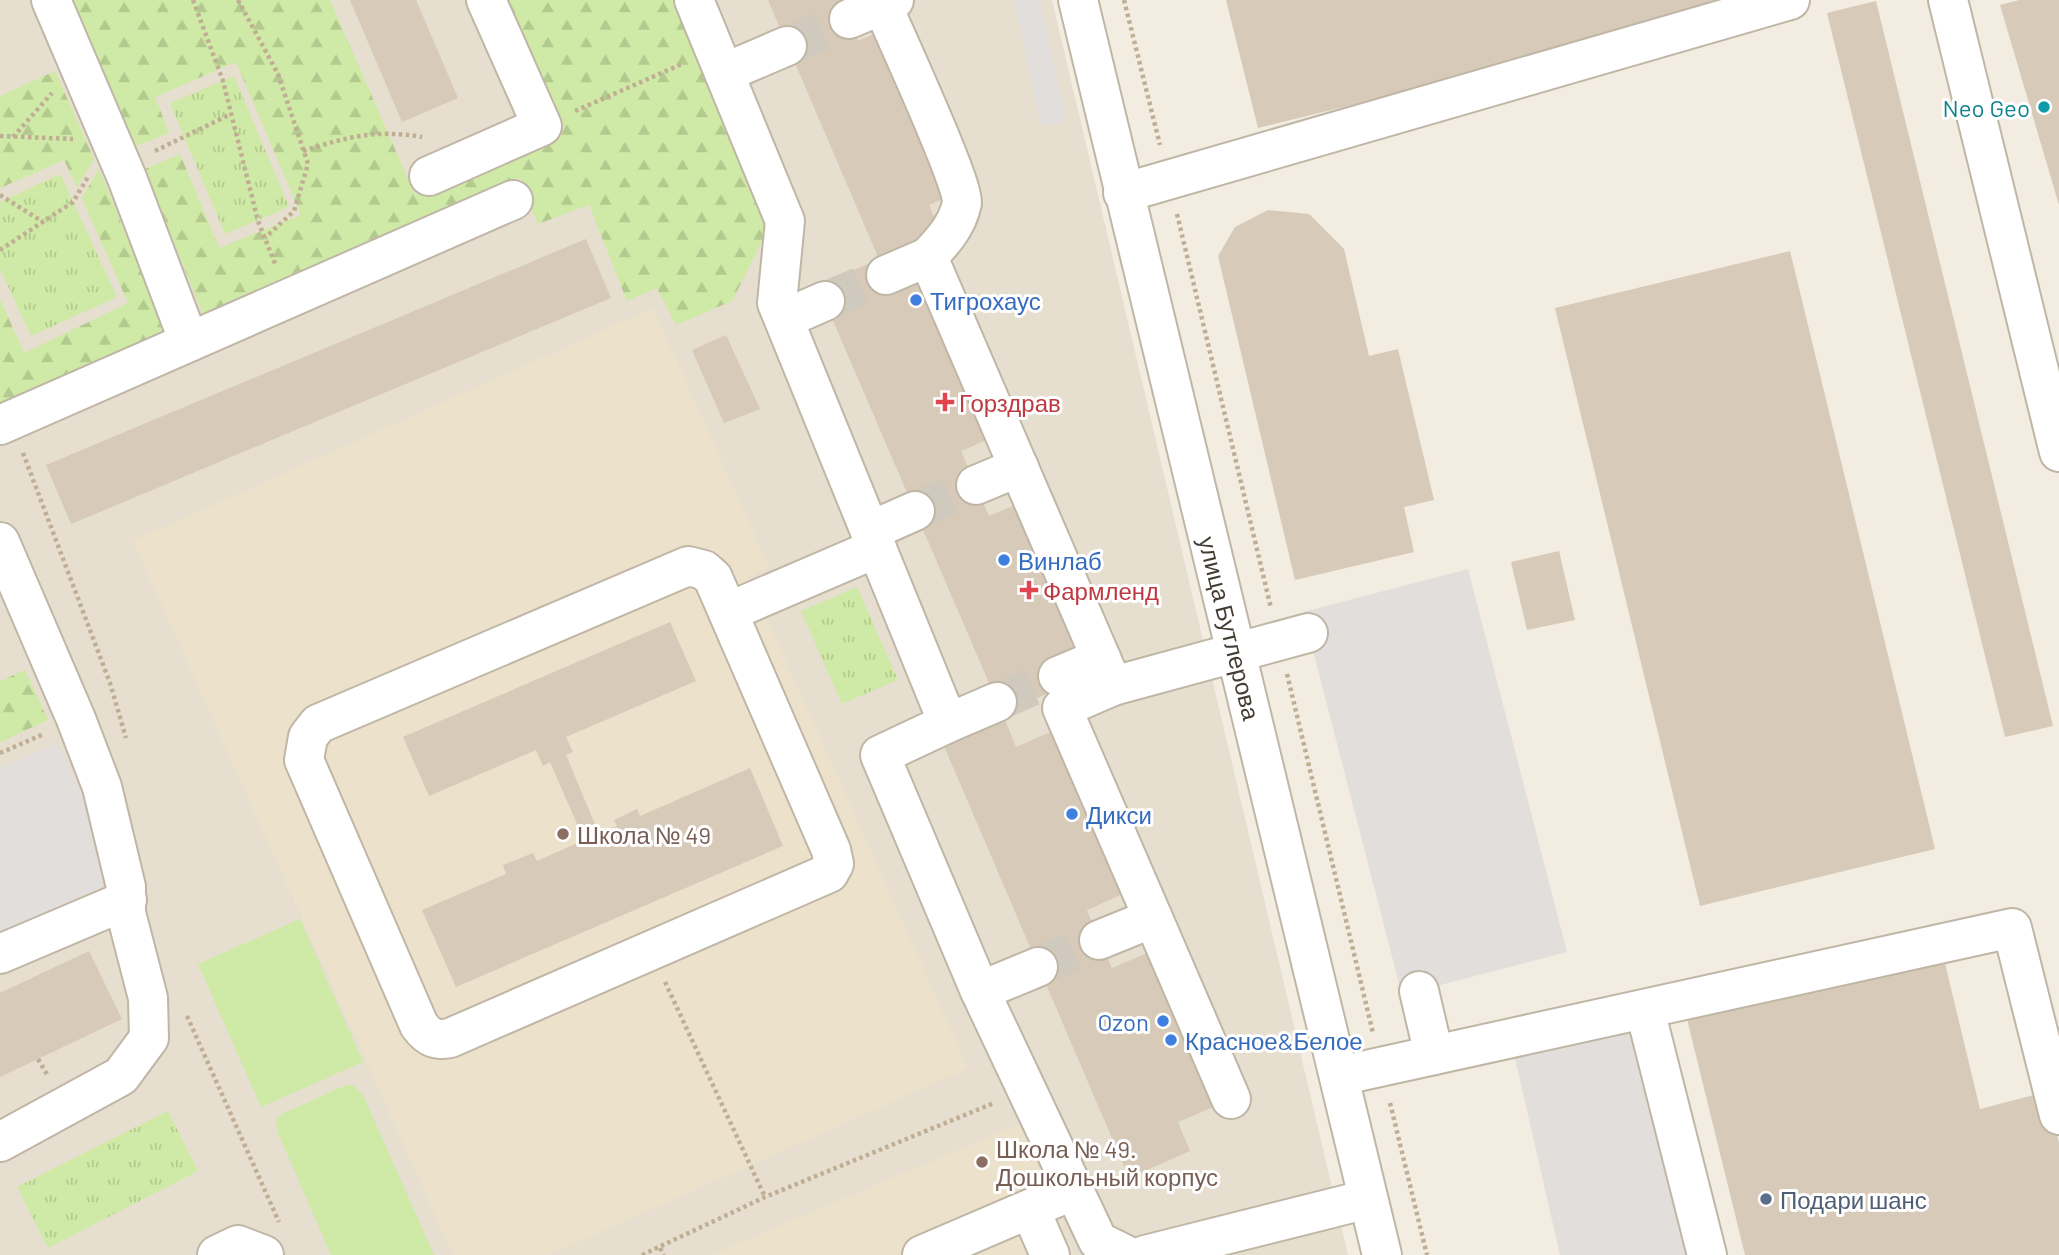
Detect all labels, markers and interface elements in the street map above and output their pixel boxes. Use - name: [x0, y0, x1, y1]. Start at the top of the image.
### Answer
- place label: Neo Geo: [1943, 93, 2030, 122]
- marker: Neo Geo: [2036, 99, 2052, 115]
- place label: Тигрохаус: [930, 286, 1041, 315]
- marker: Тигрохаус: [908, 292, 924, 308]
- place label: Горздрав: [959, 388, 1061, 417]
- marker: Горздрав: [937, 394, 953, 410]
- street label: улица Бутлерова: [1193, 533, 1267, 724]
- place label: Винлаб: [1018, 546, 1102, 575]
- marker: Винлаб: [996, 552, 1012, 568]
- place label: Фармленд: [1043, 576, 1159, 605]
- marker: Фармленд: [1021, 582, 1037, 598]
- place label: Дикси: [1086, 800, 1152, 829]
- marker: Дикси: [1064, 806, 1080, 822]
- place label: Школа № 49: [577, 820, 711, 849]
- marker: Школа № 49: [555, 826, 571, 842]
- place label: Ozon: [1097, 1007, 1149, 1036]
- marker: Ozon: [1155, 1013, 1171, 1029]
- place label: Красное&Белое: [1185, 1026, 1363, 1055]
- marker: Красное&Белое: [1163, 1032, 1179, 1048]
- place label: Школа № 49. Дошкольный корпус: [996, 1134, 1218, 1191]
- marker: Школа № 49. Дошкольный корпус: [974, 1154, 990, 1170]
- place label: Подари шанс: [1780, 1185, 1927, 1214]
- marker: Подари шанс: [1758, 1191, 1774, 1207]

